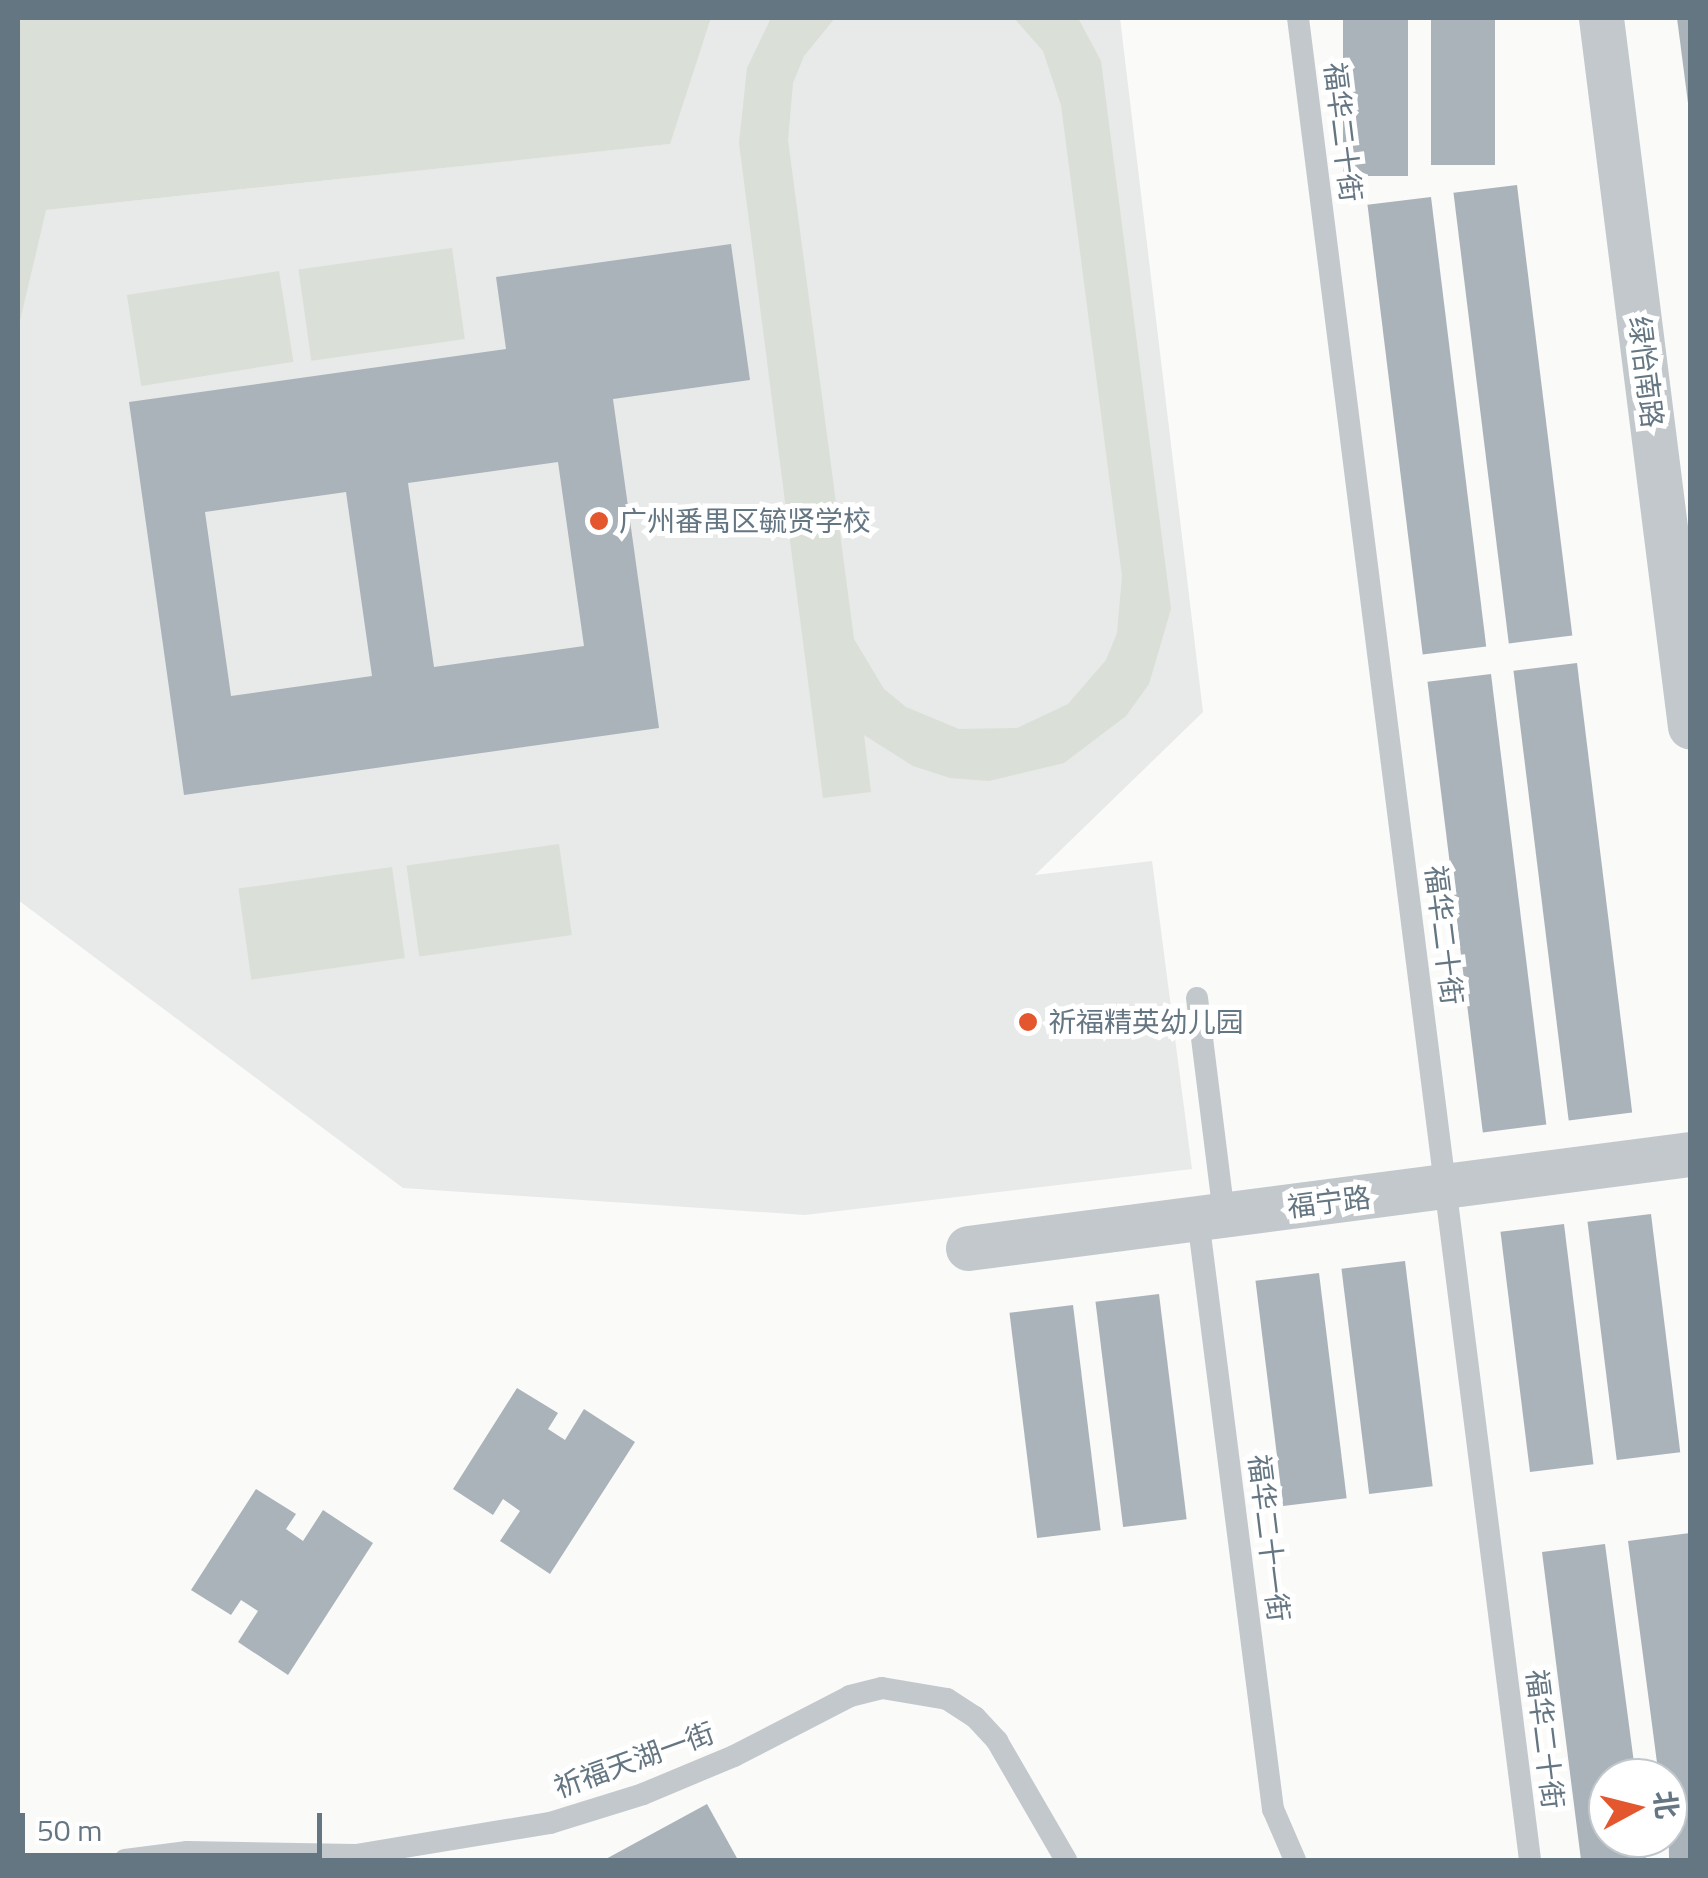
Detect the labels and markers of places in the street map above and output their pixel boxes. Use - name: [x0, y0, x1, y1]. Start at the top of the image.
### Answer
- place label: 广州番禺区毓贤学校: [619, 504, 871, 538]
- marker: 广州番禺区毓贤学校: [588, 510, 610, 532]
- place label: 祈福精英幼儿园: [1048, 1005, 1244, 1039]
- marker: 祈福精英幼儿园: [1017, 1011, 1039, 1033]

